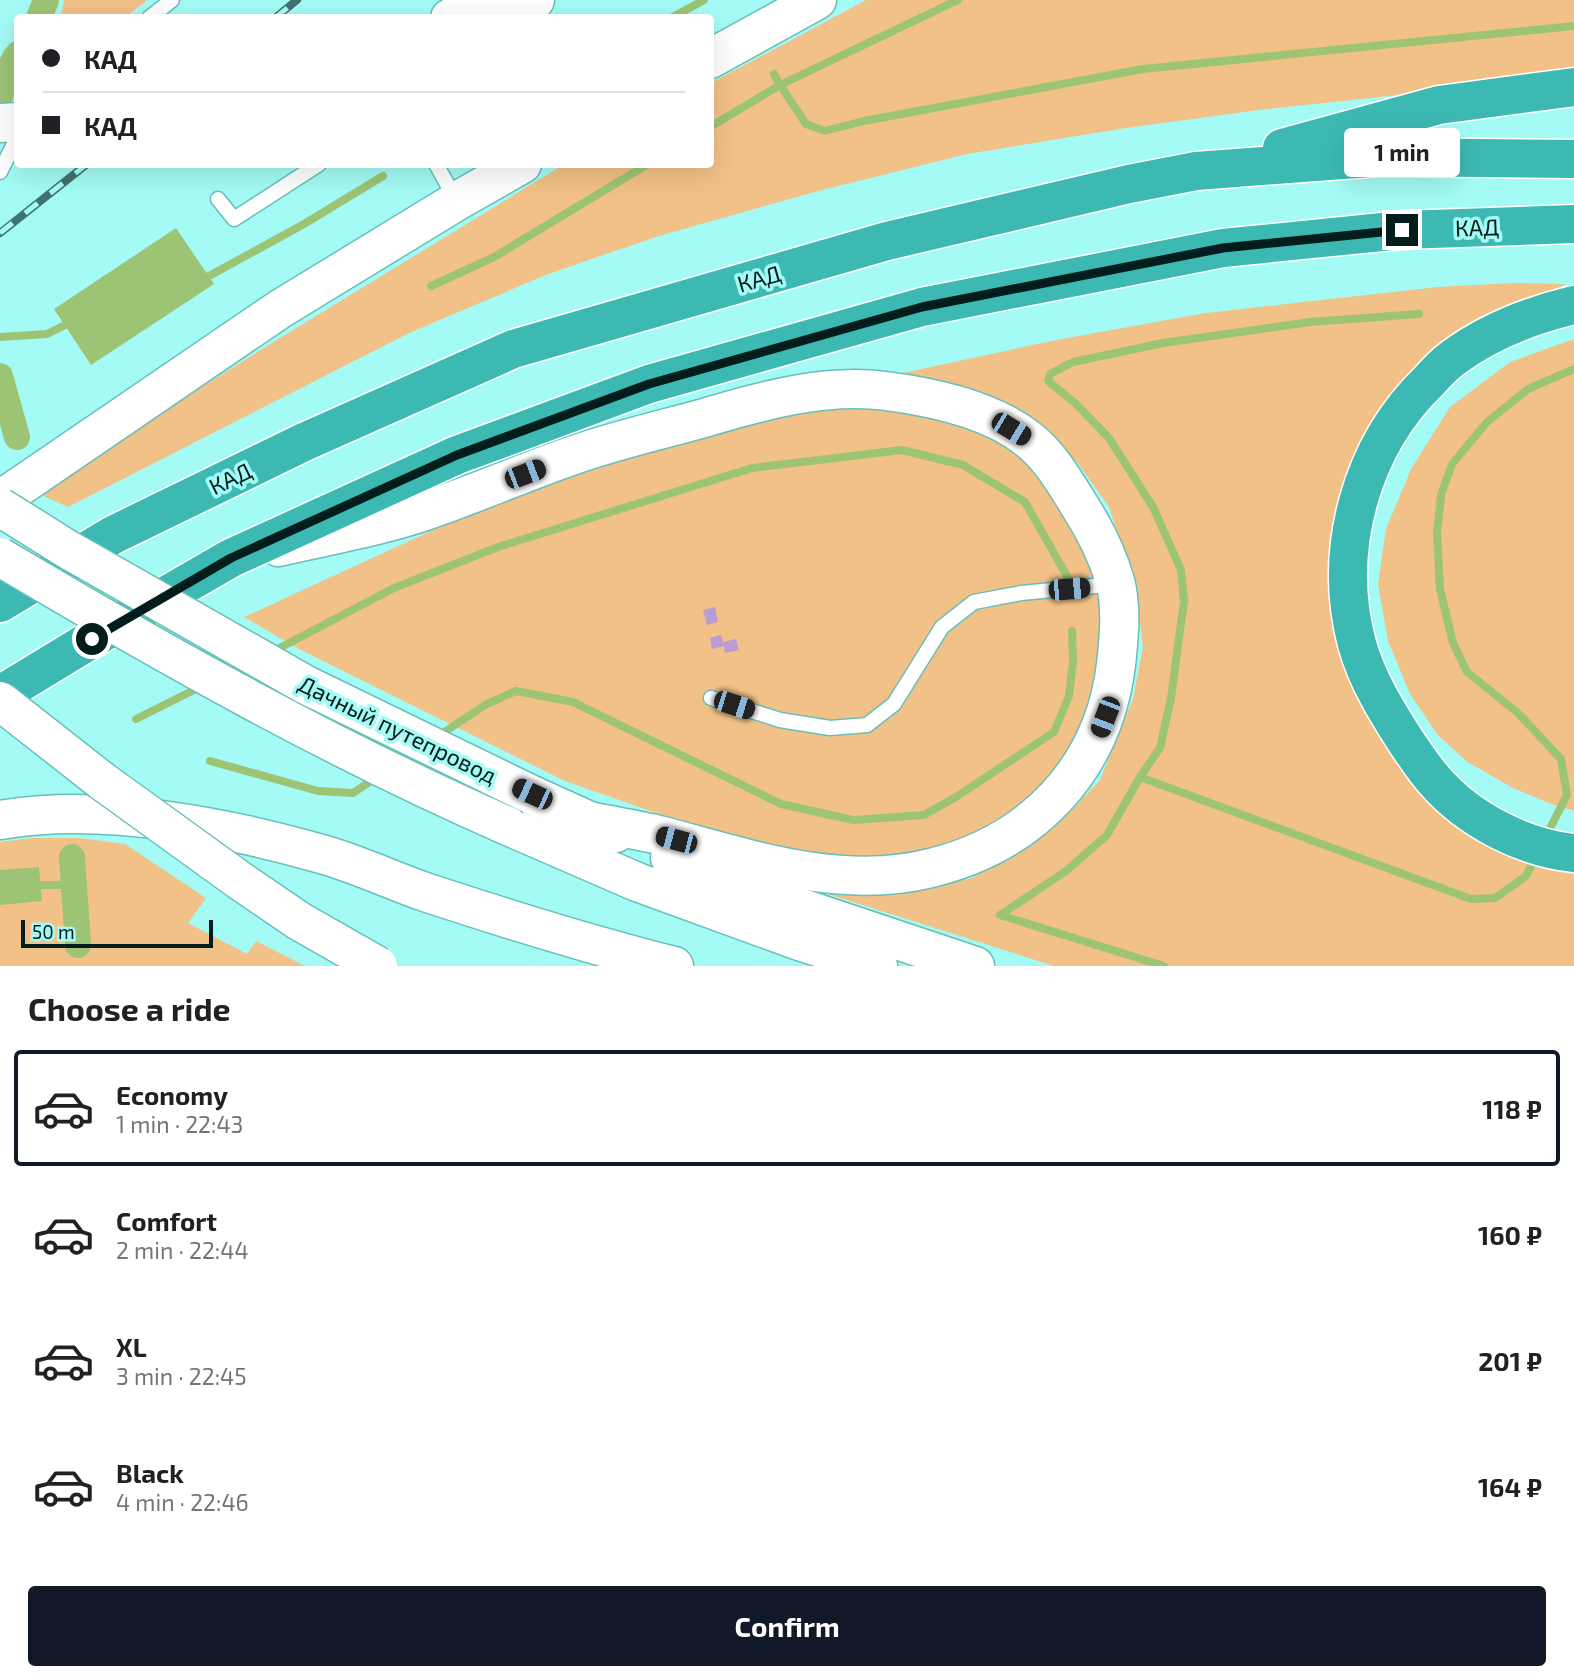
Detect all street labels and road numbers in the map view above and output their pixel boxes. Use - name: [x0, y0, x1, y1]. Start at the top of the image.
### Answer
- street label: КАД: [1455, 212, 1500, 242]
- street label: КАД: [734, 258, 784, 298]
- street label: КАД: [204, 456, 256, 500]
- street label: Дачный путепровод: [294, 669, 502, 790]

